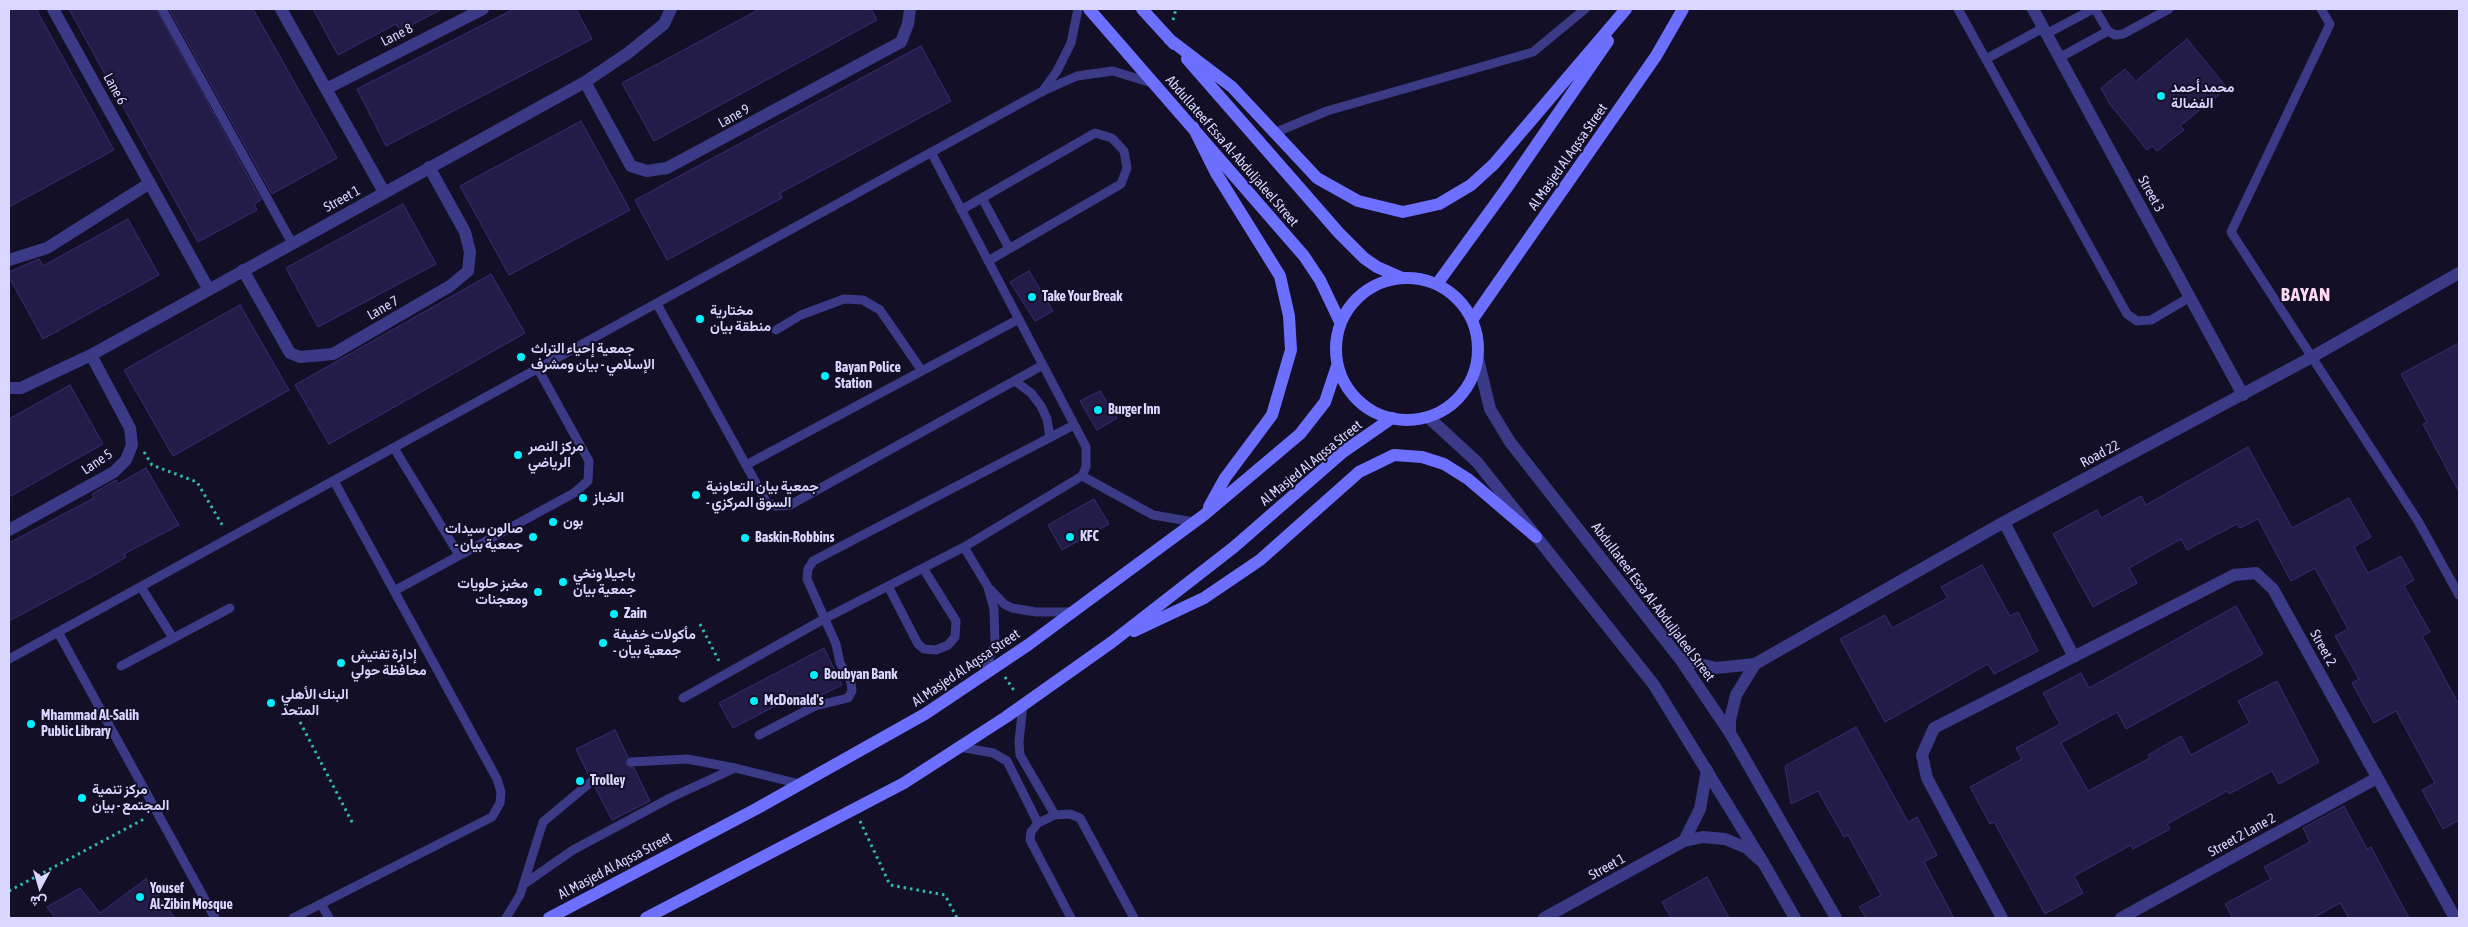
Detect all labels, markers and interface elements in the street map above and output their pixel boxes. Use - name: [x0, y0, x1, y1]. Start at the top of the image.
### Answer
- street label: Lane 8: [378, 20, 416, 50]
- street label: Lane 6: [100, 70, 130, 108]
- street label: Abdullateef Essa Al-Abduljaleel Street: [1162, 72, 1302, 230]
- place label: محمد أحمد الفضالة: [2171, 80, 2234, 112]
- marker: محمد أحمد الفضالة: [2155, 90, 2167, 102]
- street label: Al Masjed Al Aqssa Street: [1525, 100, 1611, 214]
- street label: Lane 9: [715, 101, 753, 131]
- street label: Street 3: [2134, 173, 2168, 215]
- street label: Street 1: [321, 182, 363, 216]
- district label: BAYAN: [2280, 284, 2332, 306]
- place label: Take Your Break: [1042, 289, 1122, 305]
- marker: Take Your Break: [1026, 291, 1038, 303]
- street label: Lane 7: [364, 292, 402, 324]
- place label: مختارية منطقة بيان: [710, 303, 771, 336]
- marker: مختارية منطقة بيان: [694, 313, 706, 325]
- place label: جمعية إحياء التراث الإسلامي - بيان ومشرف: [531, 341, 655, 374]
- marker: جمعية إحياء التراث الإسلامي - بيان ومشرف: [515, 351, 527, 363]
- place label: Bayan Police Station: [835, 360, 901, 392]
- marker: Bayan Police Station: [819, 370, 831, 382]
- place label: Burger Inn: [1108, 402, 1160, 418]
- marker: Burger Inn: [1092, 404, 1104, 416]
- street label: Al Masjed Al Aqssa Street: [1257, 417, 1365, 509]
- street label: Road 22: [2078, 437, 2122, 471]
- place label: مركز النصر الرياضي: [528, 439, 584, 472]
- street label: Lane 5: [78, 446, 116, 478]
- marker: مركز النصر الرياضي: [512, 449, 524, 461]
- place label: جمعية بيان التعاونية - السوق المركزي: [706, 479, 819, 512]
- marker: جمعية بيان التعاونية - السوق المركزي: [690, 489, 702, 501]
- place label: الخباز: [593, 490, 624, 506]
- marker: الخباز: [577, 492, 589, 504]
- place label: بون: [563, 514, 583, 530]
- marker: بون: [547, 516, 559, 528]
- street label: Abdullateef Essa Al-Abduljaleel Street: [1588, 519, 1718, 685]
- place label: صالون سيدات - جمعية بيان: [445, 521, 523, 554]
- place label: KFC: [1080, 529, 1099, 545]
- place label: Baskin-Robbins: [755, 530, 834, 546]
- marker: صالون سيدات - جمعية بيان: [527, 531, 539, 543]
- marker: KFC: [1064, 531, 1076, 543]
- marker: Baskin-Robbins: [739, 532, 751, 544]
- place label: باجيلا ونخي جمعية بيان: [573, 566, 636, 598]
- place label: مخبز حلويات ومعجنات: [457, 576, 528, 608]
- marker: باجيلا ونخي جمعية بيان: [557, 576, 569, 588]
- marker: مخبز حلويات ومعجنات: [532, 586, 544, 598]
- place label: Zain: [624, 606, 647, 622]
- marker: Zain: [608, 608, 620, 620]
- street label: Al Masjed Al Aqssa Street: [909, 626, 1023, 710]
- place label: مأكولات خفيفة - جمعية بيان: [613, 627, 696, 660]
- street label: Street 2: [2306, 627, 2340, 669]
- marker: مأكولات خفيفة - جمعية بيان: [597, 637, 609, 649]
- place label: إدارة تفتيش محافظة حولي: [351, 647, 427, 680]
- marker: إدارة تفتيش محافظة حولي: [335, 657, 347, 669]
- place label: Boubyan Bank: [824, 667, 897, 683]
- marker: Boubyan Bank: [808, 669, 820, 681]
- place label: البنك الأهلي المتحد: [281, 687, 349, 720]
- place label: McDonald's: [764, 693, 824, 709]
- marker: McDonald's: [748, 695, 760, 707]
- marker: البنك الأهلي المتحد: [265, 697, 277, 709]
- place label: Mhammad Al-Salih Public Library: [41, 708, 139, 740]
- marker: Mhammad Al-Salih Public Library: [25, 718, 37, 730]
- place label: Trolley: [590, 773, 625, 789]
- marker: Trolley: [574, 775, 586, 787]
- place label: مركز تنمية المجتمع - بيان: [92, 782, 169, 814]
- marker: مركز تنمية المجتمع - بيان: [76, 792, 88, 804]
- street label: Street 2 Lane 2: [2205, 810, 2279, 860]
- street label: Al Masjed Al Aqssa Street: [555, 829, 675, 903]
- street label: Street 1: [1586, 850, 1628, 884]
- north arrow: [15, 862, 65, 912]
- place label: Yousef Al-Zibin Mosque: [150, 881, 233, 914]
- marker: Yousef Al-Zibin Mosque: [134, 891, 146, 903]
- text: ش: [29, 893, 48, 911]

